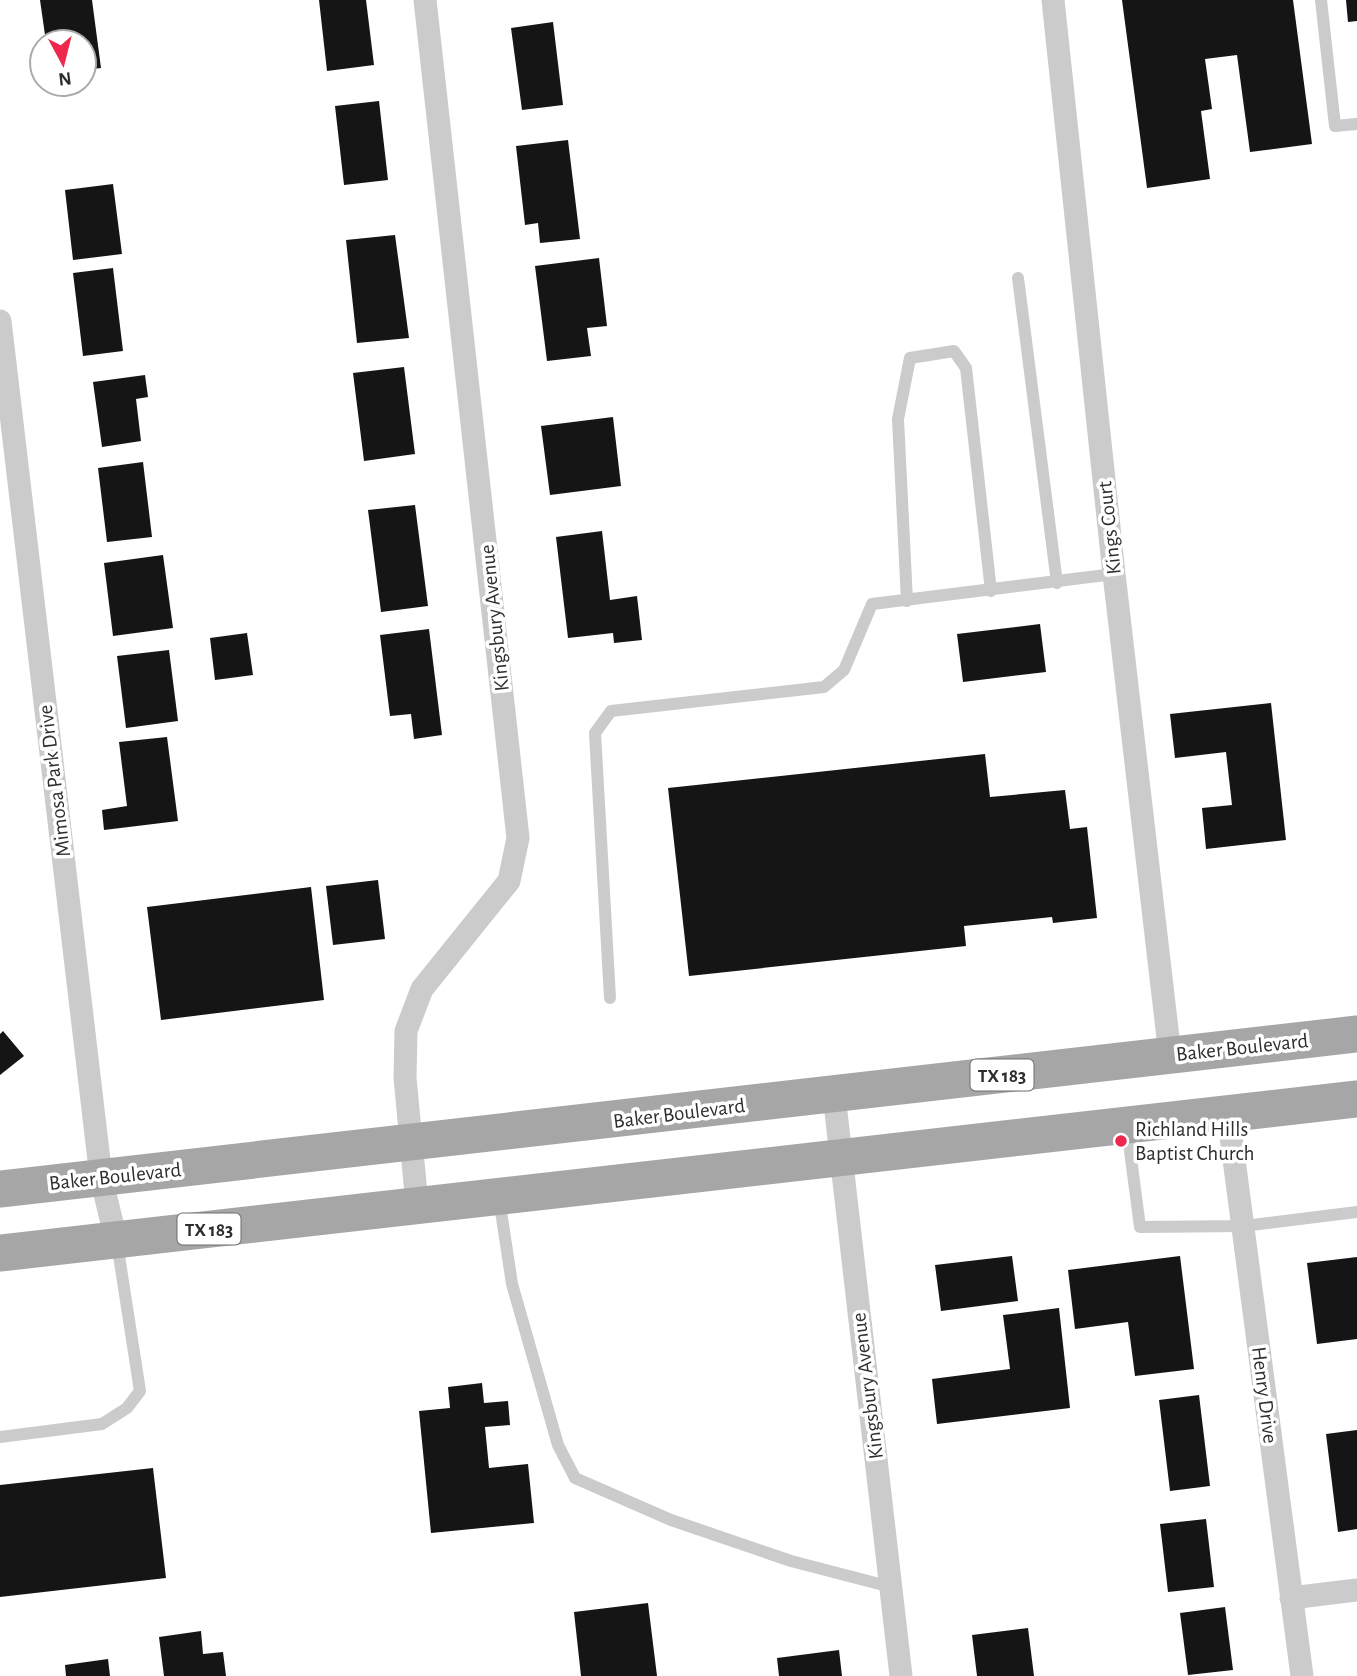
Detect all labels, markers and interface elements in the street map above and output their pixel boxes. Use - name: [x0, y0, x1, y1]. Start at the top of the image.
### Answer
- north arrow: [28, 28, 98, 98]
- text: N: [57, 68, 73, 89]
- street label: Kings Court: [1094, 480, 1125, 576]
- street label: Kingsbury Avenue: [476, 544, 513, 692]
- street label: Mimosa Park Drive: [35, 704, 74, 858]
- street label: Baker Boulevard: [1175, 1030, 1309, 1065]
- road number: TX 183: [970, 1060, 1034, 1091]
- street label: Baker Boulevard: [612, 1095, 746, 1132]
- place label: Richland Hills Baptist Church: [1135, 1119, 1255, 1164]
- marker: Richland Hills Baptist Church: [1113, 1133, 1129, 1149]
- street label: Baker Boulevard: [48, 1159, 182, 1194]
- road number: TX 183: [178, 1214, 241, 1245]
- street label: Kingsbury Avenue: [848, 1312, 887, 1460]
- street label: Henry Drive: [1248, 1345, 1281, 1445]

